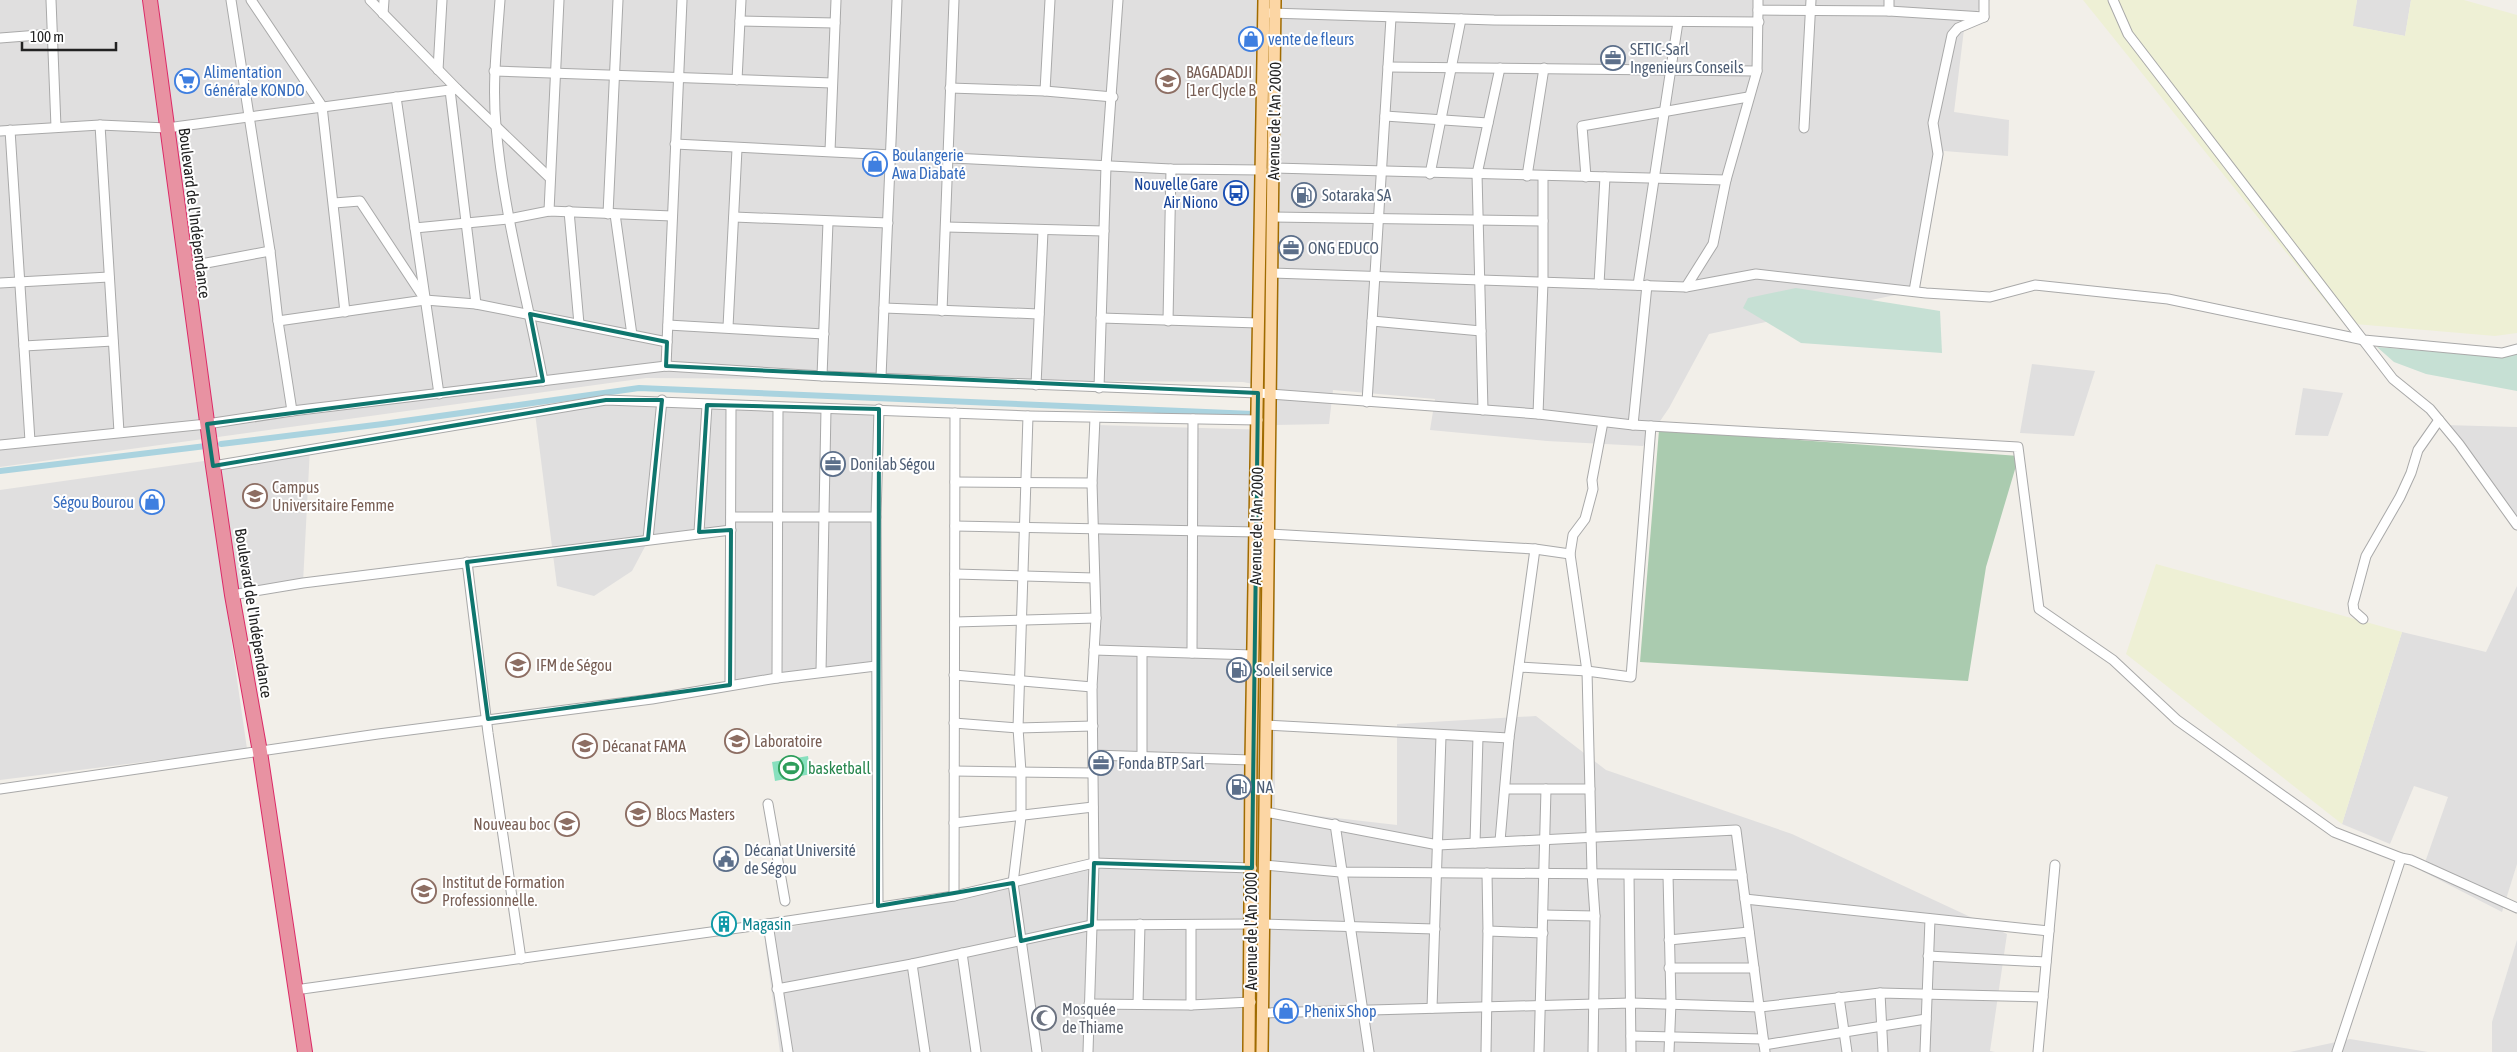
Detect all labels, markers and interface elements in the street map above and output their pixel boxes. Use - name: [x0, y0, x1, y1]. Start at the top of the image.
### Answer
- scale bar: [22, 20, 116, 52]
- shop icon: vente de fleurs: [1238, 26, 1264, 52]
- text: 100 m: [30, 28, 64, 45]
- place label: vente de fleurs: [1268, 30, 1355, 48]
- place label: SETIC-Sarl Ingenieurs Conseils: [1630, 40, 1744, 77]
- office icon: SETIC-Sarl Ingenieurs Conseils: [1600, 45, 1626, 71]
- street label: Avenue de l'An 2000: [1264, 62, 1284, 180]
- place label: Alimentation Générale KONDO: [204, 63, 305, 99]
- place label: BAGADADJI [1er C]ycle B: [1186, 63, 1256, 100]
- supermarket icon: Alimentation Générale KONDO: [174, 68, 200, 94]
- school or university icon: BAGADADJI [1er C]ycle B: [1155, 68, 1181, 94]
- street label: Boulevard de l'Indépendance: [175, 127, 214, 299]
- place label: Boulangerie Awa Diabaté: [892, 146, 966, 182]
- shop icon: Boulangerie Awa Diabaté: [862, 151, 888, 177]
- place label: Nouvelle Gare Air Niono: [1134, 175, 1218, 211]
- bus stop icon: Nouvelle Gare Air Niono: [1223, 180, 1249, 206]
- fuel station icon: Sotaraka SA: [1291, 182, 1317, 208]
- place label: Sotaraka SA: [1322, 186, 1392, 204]
- office icon: ONG EDUCO: [1278, 235, 1304, 261]
- place label: ONG EDUCO: [1308, 239, 1379, 257]
- office icon: Donilab Ségou: [820, 451, 846, 477]
- place label: Donilab Ségou: [850, 455, 935, 474]
- street label: Avenue de l'An 2000: [1246, 467, 1266, 585]
- place label: Campus Universitaire Femme: [272, 478, 394, 514]
- school or university icon: Campus Universitaire Femme: [242, 483, 268, 509]
- shop icon: Ségou Bourou: [139, 489, 165, 515]
- place label: Ségou Bourou: [53, 493, 134, 512]
- street label: Boulevard de l'Indépendance: [231, 527, 276, 699]
- school or university icon: IFM de Ségou: [505, 652, 531, 678]
- place label: IFM de Ségou: [536, 656, 612, 675]
- fuel station icon: Soleil service: [1226, 657, 1252, 683]
- place label: Soleil service: [1256, 661, 1333, 679]
- school or university icon: Laboratoire: [724, 728, 750, 754]
- place label: Laboratoire: [754, 732, 822, 750]
- school or university icon: Décanat FAMA: [572, 733, 598, 759]
- place label: Décanat FAMA: [602, 737, 686, 755]
- office icon: Fonda BTP Sarl: [1088, 750, 1114, 776]
- place label: Fonda BTP Sarl: [1118, 754, 1205, 772]
- sports icon: basketball: [778, 755, 804, 781]
- place label: basketball: [808, 759, 872, 777]
- fuel station icon: NA: [1226, 774, 1252, 800]
- place label: NA: [1256, 778, 1273, 796]
- school or university icon: Blocs Masters: [625, 801, 651, 827]
- place label: Blocs Masters: [656, 805, 735, 823]
- school or university icon: Nouveau boc: [554, 811, 580, 837]
- place label: Nouveau boc: [473, 815, 550, 833]
- place label: Décanat Université de Ségou: [744, 841, 856, 878]
- public building icon: Décanat Université de Ségou: [713, 846, 739, 872]
- street label: Avenue de l'An 2000: [1242, 872, 1260, 990]
- place label: Institut de Formation Professionnelle.: [442, 873, 565, 909]
- school or university icon: Institut de Formation Professionnelle.: [411, 878, 437, 904]
- building icon: Magasin: [711, 911, 737, 937]
- place label: Magasin: [742, 915, 791, 934]
- shop icon: Phenix Shop: [1273, 998, 1299, 1024]
- place label: Mosquée de Thiame: [1062, 1000, 1123, 1036]
- place label: Phenix Shop: [1304, 1002, 1377, 1021]
- mosque icon: Mosquée de Thiame: [1031, 1005, 1057, 1031]

